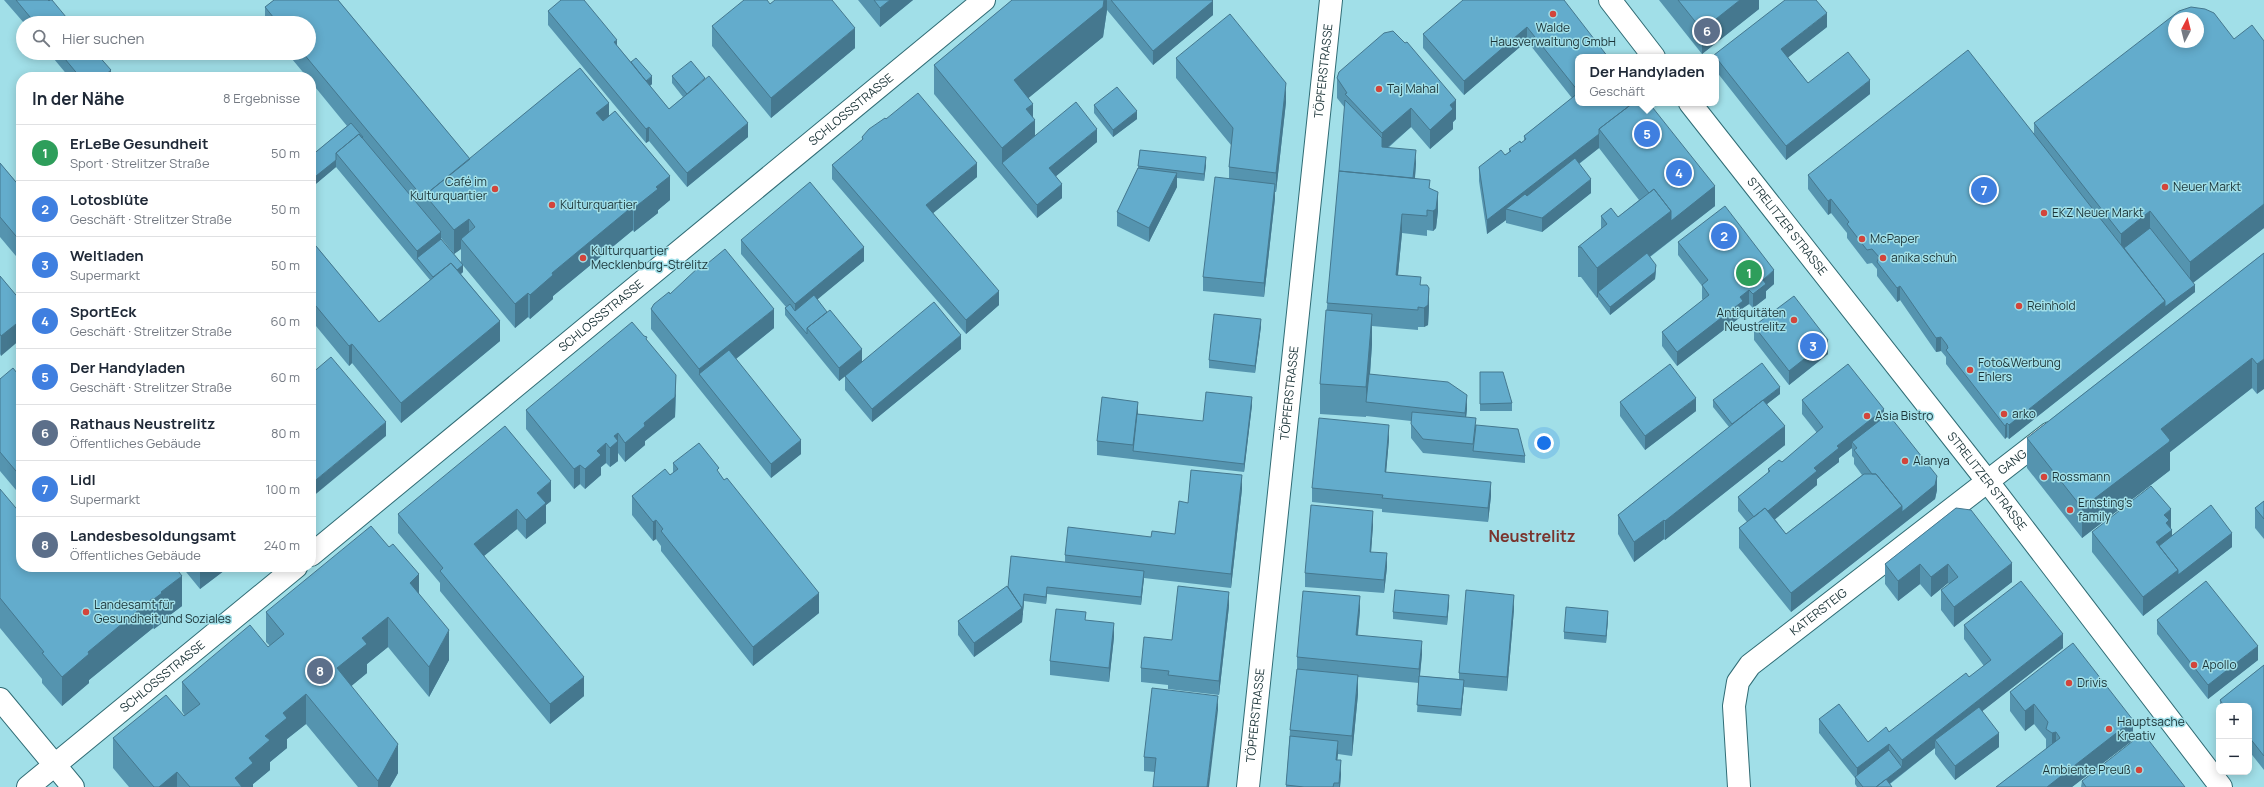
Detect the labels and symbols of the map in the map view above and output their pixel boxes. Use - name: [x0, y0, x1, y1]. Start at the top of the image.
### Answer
- marker: Walde Hausverwaltung GmbH: [1548, 9, 1558, 19]
- north arrow: [2168, 12, 2204, 48]
- pin: 6: [1694, 16, 1720, 46]
- place label: Walde Hausverwaltung GmbH: [1490, 19, 1616, 50]
- street label: TÖPFERSTRASSE: [1310, 23, 1336, 119]
- street label: SCHLOSSSTRASSE: [805, 69, 897, 149]
- place label: Taj Mahal: [1387, 80, 1439, 97]
- marker: Taj Mahal: [1374, 84, 1384, 94]
- pin: 5: [1634, 119, 1660, 149]
- pin: 4: [1666, 158, 1692, 188]
- place label: Café im Kulturquartier: [410, 173, 488, 204]
- street label: STRELITZER STRASSE: [1743, 173, 1832, 279]
- pin: 7: [1971, 175, 1997, 205]
- place label: Neuer Markt: [2173, 178, 2241, 195]
- marker: Neuer Markt: [2160, 182, 2170, 192]
- marker: Café im Kulturquartier: [490, 184, 500, 194]
- place label: Kulturquartier: [560, 196, 638, 213]
- marker: Kulturquartier: [547, 200, 557, 210]
- place label: EKZ Neuer Markt: [2052, 204, 2144, 221]
- marker: EKZ Neuer Markt: [2039, 208, 2049, 218]
- pin: 2: [1711, 221, 1737, 251]
- place label: McPaper: [1870, 230, 1919, 247]
- marker: McPaper: [1857, 234, 1867, 244]
- place label: Kulturquartier Mecklenburg-Strelitz: [591, 242, 708, 273]
- place label: anika schuh: [1891, 249, 1957, 266]
- marker: Kulturquartier Mecklenburg-Strelitz: [578, 253, 588, 263]
- marker: anika schuh: [1878, 253, 1888, 263]
- pin: 1: [1736, 258, 1762, 288]
- street label: SCHLOSSSTRASSE: [555, 275, 647, 355]
- place label: Reinhold: [2027, 297, 2076, 314]
- marker: Reinhold: [2014, 301, 2024, 311]
- place label: Antiquitäten Neustrelitz: [1717, 304, 1786, 335]
- marker: Antiquitäten Neustrelitz: [1789, 315, 1799, 325]
- pin: 3: [1800, 331, 1826, 361]
- street label: TÖPFERSTRASSE: [1276, 345, 1302, 441]
- place label: Foto&Werbung Ehlers: [1978, 354, 2061, 385]
- marker: Foto&Werbung Ehlers: [1965, 365, 1975, 375]
- place label: arko: [2012, 405, 2036, 422]
- place label: Asia Bistro: [1875, 407, 1933, 424]
- marker: arko: [1999, 409, 2009, 419]
- marker: Asia Bistro: [1862, 411, 1872, 421]
- street label: STRELITZER STRASSE: [1944, 428, 2031, 534]
- your location: [1534, 433, 1554, 453]
- street label: GANG: [1994, 445, 2031, 478]
- place label: Alanya: [1913, 452, 1950, 469]
- marker: Alanya: [1900, 456, 1910, 466]
- place label: Rossmann: [2052, 468, 2110, 485]
- marker: Rossmann: [2039, 472, 2049, 482]
- place label: Ernsting's family: [2078, 494, 2132, 525]
- marker: Ernsting's family: [2065, 505, 2075, 515]
- district label: Neustrelitz: [1488, 525, 1576, 547]
- street label: KATERSTEIG: [1786, 584, 1851, 639]
- place label: Landesamt für Gesundheit und Soziales: [94, 596, 231, 627]
- marker: Landesamt für Gesundheit und Soziales: [81, 607, 91, 617]
- street label: SCHLOSSSTRASSE: [116, 636, 208, 716]
- pin: 8: [307, 656, 333, 686]
- place label: Apollo: [2202, 656, 2237, 673]
- marker: Apollo: [2189, 660, 2199, 670]
- street label: TÖPFERSTRASSE: [1242, 667, 1269, 763]
- place label: Drivis: [2077, 674, 2107, 691]
- marker: Drivis: [2064, 678, 2074, 688]
- place label: Hauptsache Kreativ: [2117, 713, 2185, 744]
- marker: Hauptsache Kreativ: [2104, 724, 2114, 734]
- place label: Ambiente Preuß: [2043, 761, 2131, 778]
- marker: Ambiente Preuß: [2134, 765, 2144, 775]

